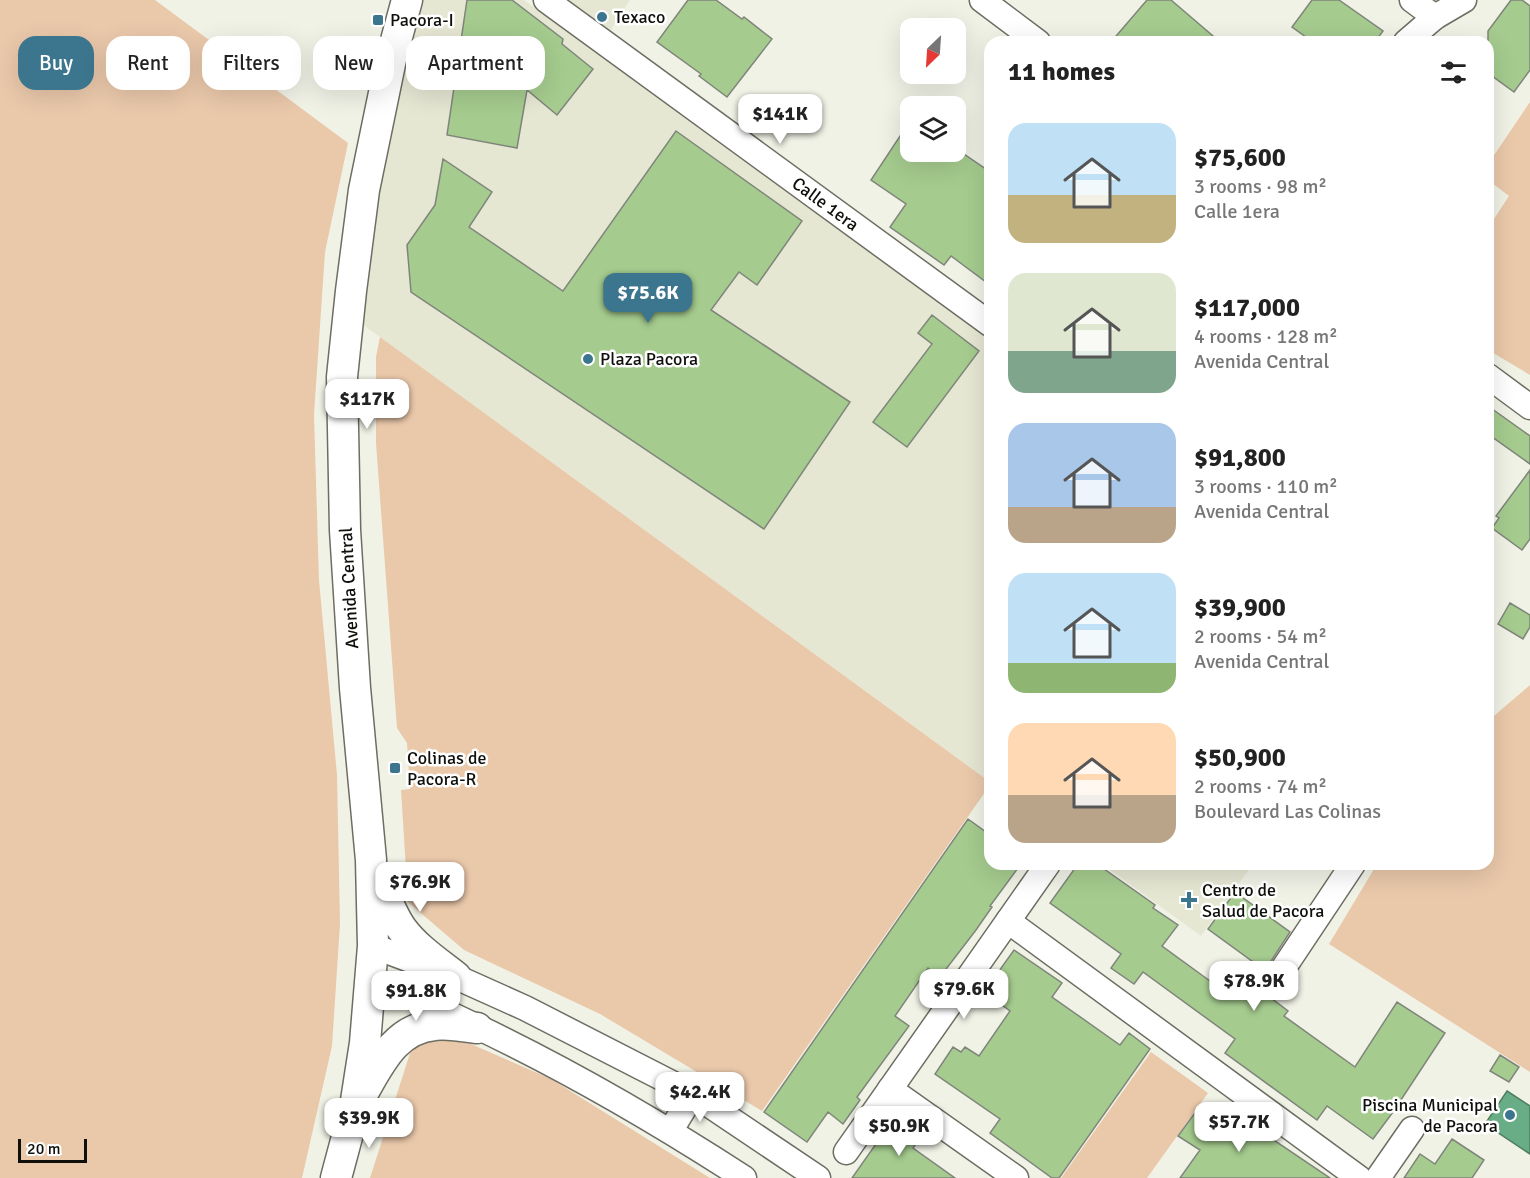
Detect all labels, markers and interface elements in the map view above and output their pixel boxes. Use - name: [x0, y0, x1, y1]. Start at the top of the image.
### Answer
- place label: Texaco: [614, 6, 665, 28]
- place label: Pacora-I: [390, 9, 454, 31]
- marker: Texaco: [595, 10, 609, 24]
- marker: Pacora-I: [371, 13, 385, 27]
- north arrow: [900, 18, 966, 84]
- map controls: [900, 18, 966, 162]
- chip: Buy: [18, 36, 94, 90]
- chip: Rent: [106, 36, 190, 90]
- chip: Filters: [202, 36, 301, 90]
- chip: New: [313, 36, 394, 90]
- chip: Apartment: [406, 36, 545, 90]
- text: 11 homes: [1008, 56, 1115, 88]
- icon: filters: [1437, 56, 1470, 89]
- pin: $141K: [738, 94, 822, 145]
- button: layers: [900, 96, 966, 162]
- text: $141K: [752, 101, 808, 126]
- text: $75,600: [1194, 142, 1286, 174]
- icon: home: [1056, 147, 1128, 219]
- street label: Calle 1era: [788, 172, 863, 236]
- text: 3 rooms · 98 m²: [1194, 174, 1327, 199]
- text: Calle 1era: [1194, 199, 1280, 224]
- pin: $75.6K: [599, 273, 697, 324]
- text: $75.6K: [617, 280, 679, 305]
- text: $117,000: [1194, 292, 1300, 324]
- icon: home: [1056, 297, 1128, 369]
- text: 4 rooms · 128 m²: [1194, 324, 1338, 349]
- place label: Plaza Pacora: [600, 348, 698, 370]
- text: Avenida Central: [1194, 349, 1329, 374]
- marker: Plaza Pacora: [581, 352, 595, 366]
- pin: $117K: [325, 379, 409, 430]
- text: $117K: [339, 386, 395, 411]
- text: $91,800: [1194, 442, 1286, 474]
- icon: home: [1056, 447, 1128, 519]
- text: 3 rooms · 110 m²: [1194, 474, 1338, 499]
- text: Avenida Central: [1194, 499, 1329, 524]
- street label: Avenida Central: [335, 527, 363, 649]
- text: $39,900: [1194, 592, 1286, 624]
- icon: home: [1056, 597, 1128, 669]
- text: 2 rooms · 54 m²: [1194, 624, 1327, 649]
- text: Avenida Central: [1194, 649, 1329, 674]
- text: $50,900: [1194, 742, 1286, 774]
- place label: Colinas de Pacora-R: [407, 747, 487, 790]
- icon: home: [1056, 747, 1128, 819]
- marker: Colinas de Pacora-R: [388, 761, 402, 775]
- text: 2 rooms · 74 m²: [1194, 774, 1327, 799]
- text: Boulevard Las Colinas: [1194, 799, 1381, 824]
- pin: $76.9K: [371, 862, 469, 913]
- text: $76.9K: [389, 869, 451, 894]
- place label: Centro de Salud de Pacora: [1202, 879, 1324, 922]
- marker: Centro de Salud de Pacora: [1180, 891, 1198, 909]
- pin: $78.9K: [1205, 961, 1303, 1012]
- text: $78.9K: [1223, 968, 1285, 993]
- pin: $79.6K: [915, 969, 1013, 1020]
- pin: $91.8K: [367, 971, 465, 1022]
- text: $79.6K: [933, 976, 995, 1001]
- text: $91.8K: [385, 978, 447, 1003]
- pin: $42.4K: [651, 1072, 749, 1123]
- text: $42.4K: [669, 1079, 731, 1104]
- place label: Piscina Municipal de Pacora: [1362, 1094, 1498, 1137]
- pin: $39.9K: [320, 1098, 418, 1149]
- pin: $57.7K: [1190, 1102, 1288, 1153]
- text: $39.9K: [338, 1105, 400, 1130]
- pin: $50.9K: [850, 1106, 948, 1157]
- marker: Piscina Municipal de Pacora: [1503, 1108, 1517, 1122]
- text: $57.7K: [1208, 1109, 1270, 1134]
- text: $50.9K: [868, 1113, 930, 1138]
- scale bar: [18, 1136, 87, 1164]
- text: 20 m: [27, 1139, 61, 1159]

